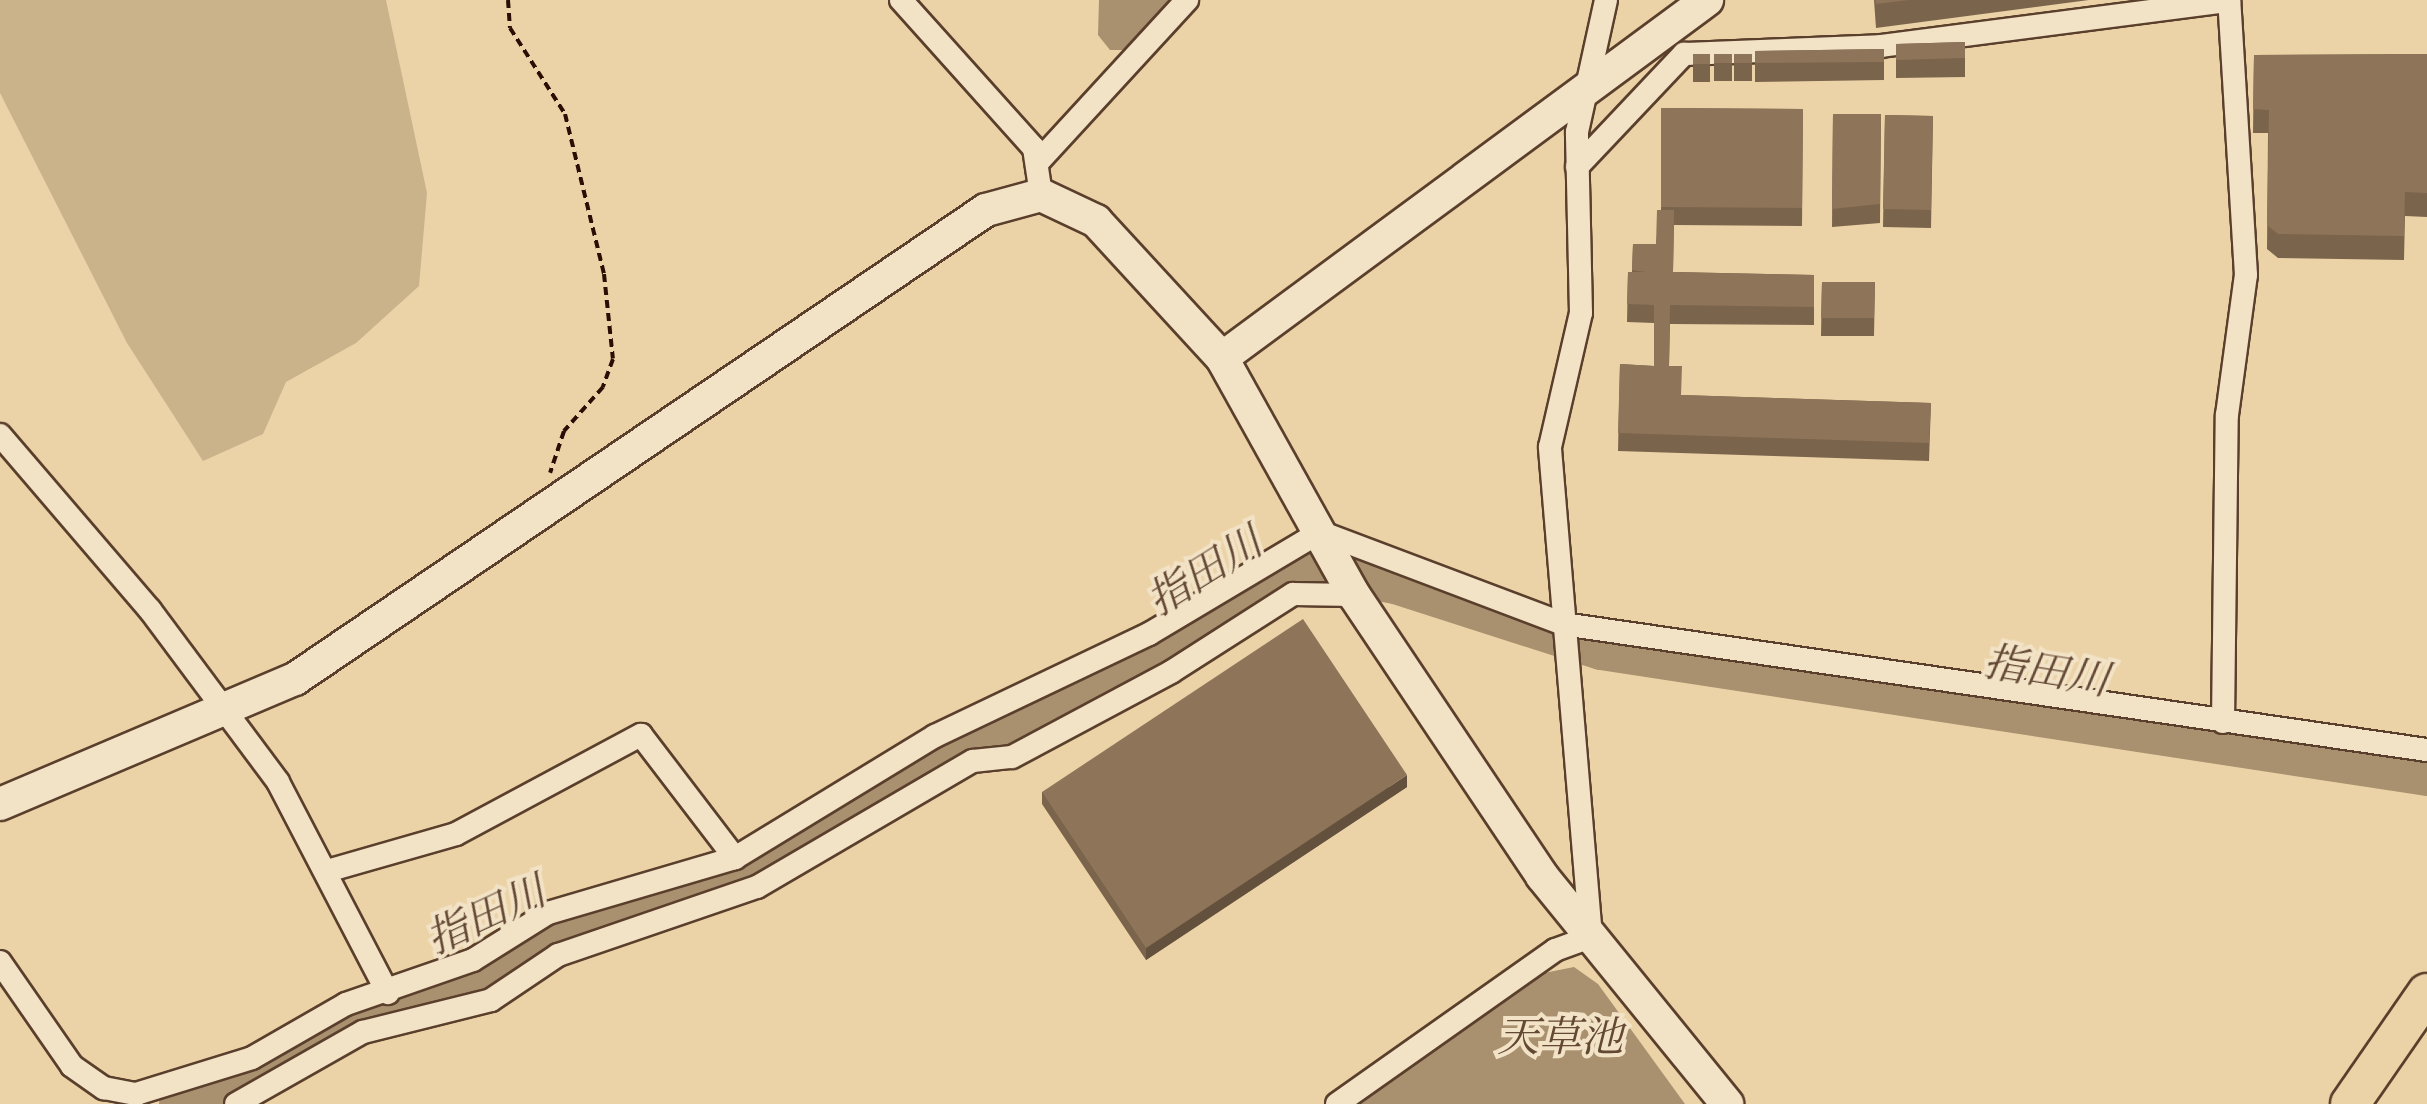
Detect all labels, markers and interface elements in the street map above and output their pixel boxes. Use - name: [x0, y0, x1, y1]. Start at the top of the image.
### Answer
- water label: 指田川: [1139, 519, 1273, 629]
- water label: 指田川: [1980, 639, 2112, 709]
- water label: 指田川: [419, 869, 555, 967]
- water label: 天草池: [1497, 1015, 1623, 1065]

